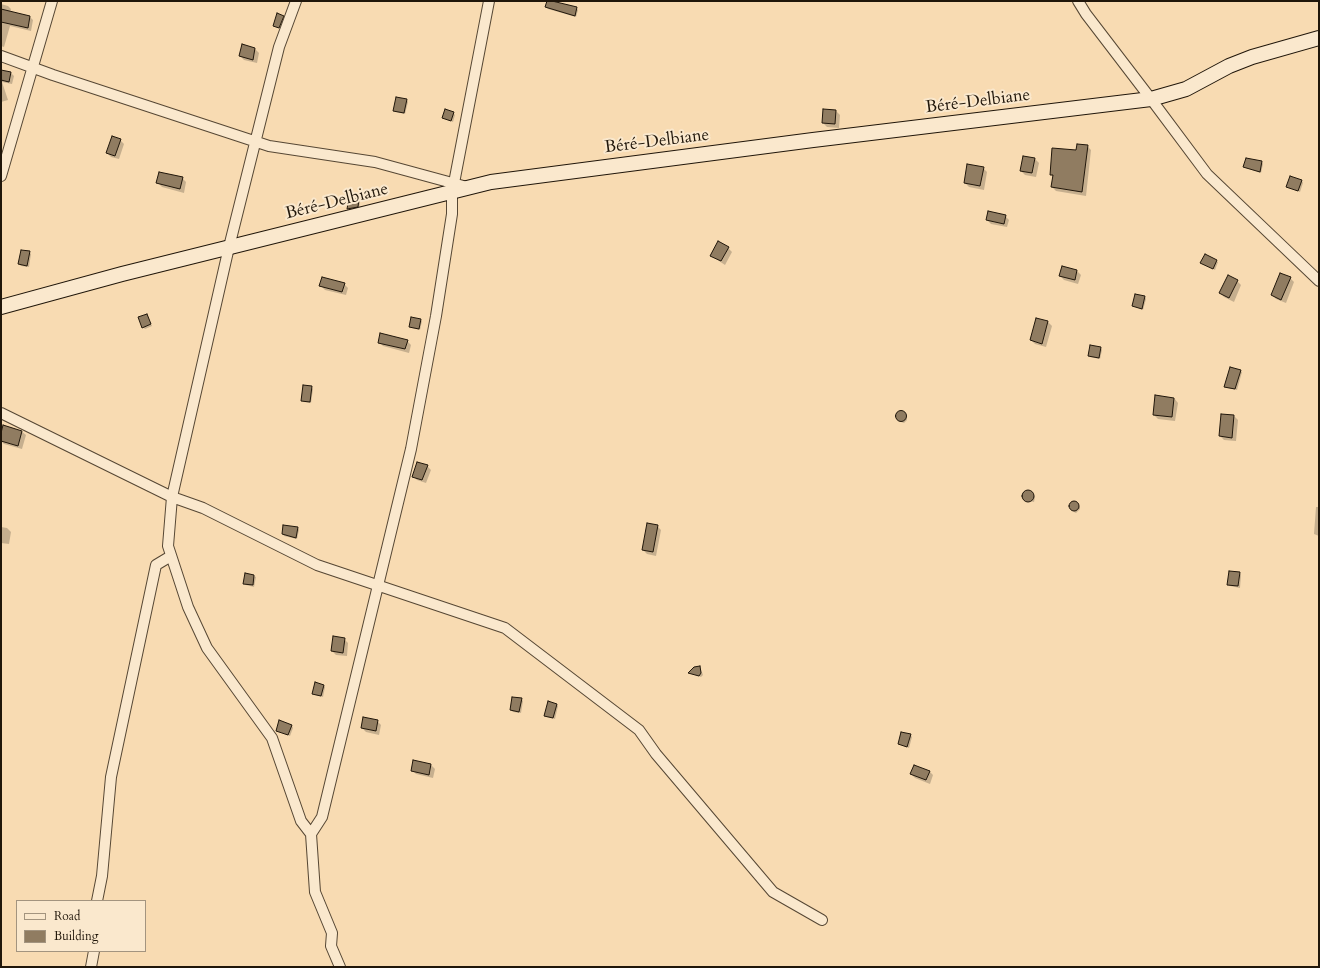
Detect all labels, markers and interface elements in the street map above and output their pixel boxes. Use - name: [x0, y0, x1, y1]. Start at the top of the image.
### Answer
- street label: Béré-Delbiane: [925, 85, 1031, 119]
- street label: Béré-Delbiane: [604, 125, 710, 159]
- street label: Béré-Delbiane: [283, 179, 391, 225]
- legend: [16, 900, 146, 952]
- text: Road: [54, 908, 80, 924]
- text: Building: [54, 928, 98, 944]

